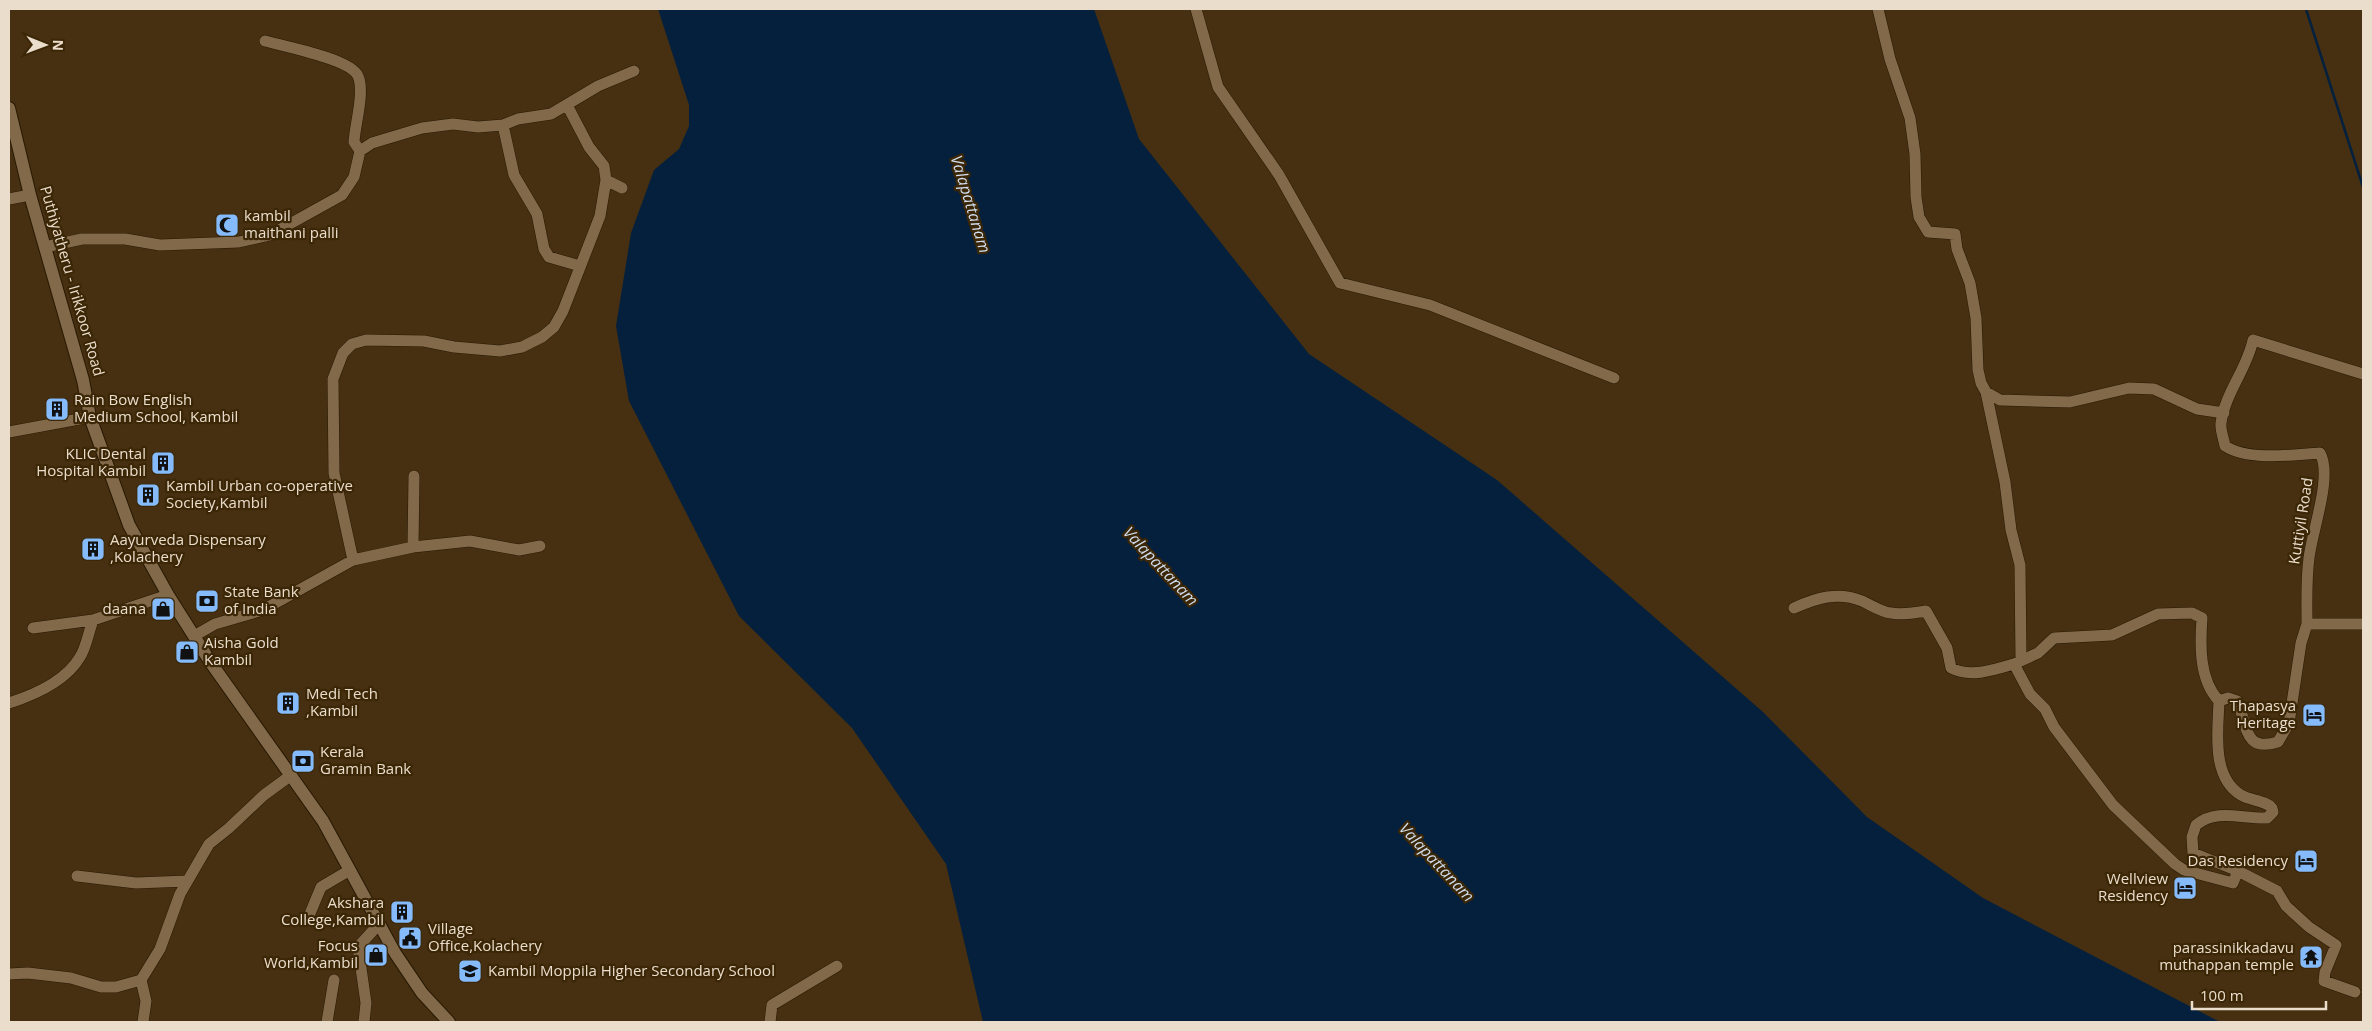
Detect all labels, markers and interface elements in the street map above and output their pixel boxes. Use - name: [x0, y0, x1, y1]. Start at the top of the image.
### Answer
- north arrow: [20, 20, 70, 70]
- text: N: [49, 39, 68, 51]
- water label: Valapattanam: [946, 152, 996, 256]
- street label: Puthiyatheru - Irikkoor Road: [36, 183, 110, 378]
- place label: kambil maithani palli: [244, 205, 339, 242]
- mosque icon: kambil maithani palli: [214, 212, 240, 238]
- place label: Rain Bow English Medium School, Kambil: [74, 389, 238, 426]
- building icon: Rain Bow English Medium School, Kambil: [44, 396, 70, 422]
- place label: KLIC Dental Hospital Kambil: [36, 443, 146, 480]
- building icon: KLIC Dental Hospital Kambil: [150, 450, 176, 476]
- place label: Kambil Urban co-operative Society,Kambil: [166, 475, 353, 512]
- street label: Kuttiyil Road: [2283, 476, 2317, 566]
- building icon: Kambil Urban co-operative Society,Kambil: [135, 482, 161, 508]
- water label: Valapattanam: [1119, 522, 1204, 610]
- place label: Aayurveda Dispensary ,Kolachery: [110, 529, 266, 566]
- building icon: Aayurveda Dispensary ,Kolachery: [80, 536, 106, 562]
- place label: State Bank of India: [224, 581, 299, 618]
- bank icon: State Bank of India: [194, 588, 220, 614]
- shop icon: daana: [150, 596, 176, 622]
- place label: daana: [103, 598, 146, 618]
- place label: Aisha Gold Kambil: [204, 632, 279, 669]
- shop icon: Aisha Gold Kambil: [174, 639, 200, 665]
- place label: Medi Tech ,Kambil: [306, 683, 378, 720]
- building icon: Medi Tech ,Kambil: [275, 690, 301, 716]
- place label: Thapasya Heritage: [2230, 695, 2296, 732]
- hotel icon: Thapasya Heritage: [2301, 702, 2327, 728]
- place label: Kerala Gramin Bank: [320, 741, 411, 778]
- bank icon: Kerala Gramin Bank: [290, 748, 316, 774]
- water label: Valapattanam: [1395, 818, 1480, 906]
- hotel icon: Das Residency: [2293, 848, 2319, 874]
- place label: Das Residency: [2188, 850, 2288, 870]
- place label: Wellview Residency: [2098, 868, 2168, 905]
- hotel icon: Wellview Residency: [2172, 875, 2198, 901]
- place label: Akshara College,Kambil: [281, 892, 384, 929]
- building icon: Akshara College,Kambil: [389, 899, 415, 925]
- place label: Village Office,Kolachery: [428, 918, 542, 955]
- public building icon: Village Office,Kolachery: [397, 925, 423, 951]
- place label: Focus World,Kambil: [264, 935, 358, 972]
- place label: parassinikkadavu muthappan temple: [2159, 937, 2294, 974]
- shop icon: Focus World,Kambil: [363, 942, 389, 968]
- temple icon: parassinikkadavu muthappan temple: [2298, 944, 2324, 970]
- school or university icon: Kambil Moppila Higher Secondary School: [457, 958, 483, 984]
- place label: Kambil Moppila Higher Secondary School: [488, 960, 775, 980]
- scale bar: [2192, 978, 2326, 1010]
- text: 100 m: [2200, 985, 2244, 1005]

